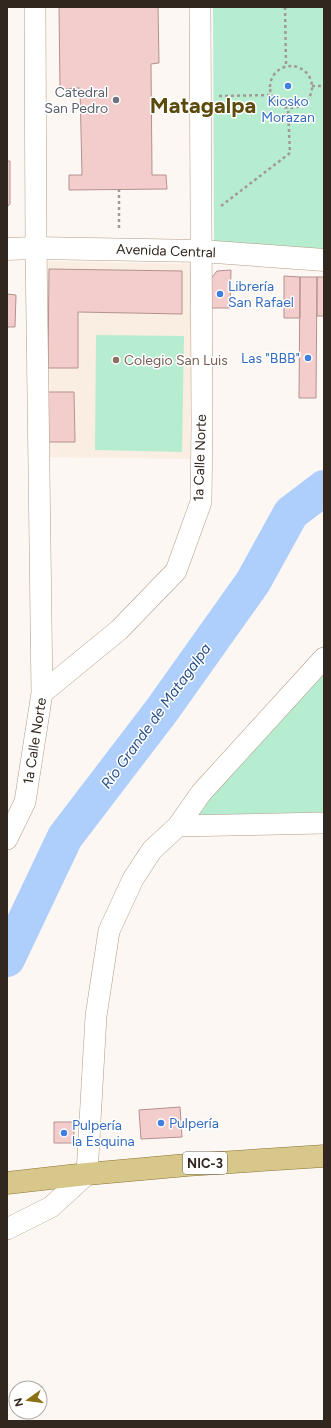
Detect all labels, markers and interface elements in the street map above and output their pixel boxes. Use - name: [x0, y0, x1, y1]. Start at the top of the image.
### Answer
- marker: Kiosko Morazan: [283, 81, 293, 91]
- place label: Catedral San Pedro: [44, 84, 108, 117]
- district label: Matagalpa: [150, 92, 256, 119]
- place label: Kiosko Morazan: [261, 93, 315, 126]
- marker: Catedral San Pedro: [111, 95, 121, 105]
- street label: Avenida Central: [116, 241, 216, 261]
- place label: Librería San Rafael: [228, 278, 294, 311]
- marker: Librería San Rafael: [215, 289, 225, 299]
- place label: Las "BBB": [241, 350, 300, 367]
- place label: Colegio San Luis: [124, 352, 228, 369]
- marker: Las "BBB": [303, 353, 313, 363]
- marker: Colegio San Luis: [111, 355, 121, 365]
- street label: 1a Calle Norte: [190, 414, 210, 502]
- water label: Río Grande de Matagalpa: [97, 640, 215, 792]
- street label: 1a Calle Norte: [20, 696, 50, 786]
- place label: Pulpería: [169, 1115, 219, 1132]
- place label: Pulpería la Esquina: [72, 1117, 135, 1150]
- marker: Pulpería: [156, 1118, 166, 1128]
- marker: Pulpería la Esquina: [59, 1128, 69, 1138]
- road number: NIC-3: [183, 1152, 227, 1174]
- north arrow: [8, 1380, 48, 1420]
- text: N: [11, 1397, 26, 1408]

